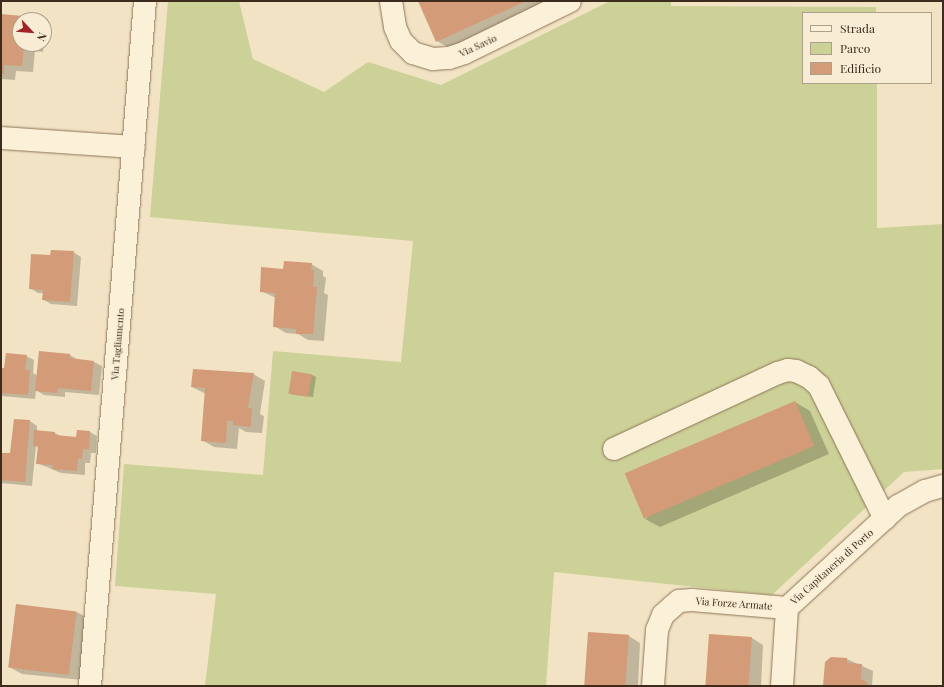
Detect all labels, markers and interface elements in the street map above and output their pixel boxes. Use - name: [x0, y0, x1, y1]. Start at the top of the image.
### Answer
- north arrow: [12, 12, 52, 52]
- legend: [802, 12, 932, 84]
- text: Strada: [840, 20, 875, 36]
- text: N: [34, 30, 51, 44]
- street label: Via Savio: [457, 32, 499, 60]
- text: Parco: [840, 40, 870, 56]
- text: Edificio: [840, 60, 881, 76]
- street label: Via Tagliamento: [109, 307, 127, 381]
- street label: Via Capitaneria di Porto: [788, 527, 876, 607]
- street label: Via Forze Armate: [695, 595, 773, 613]

